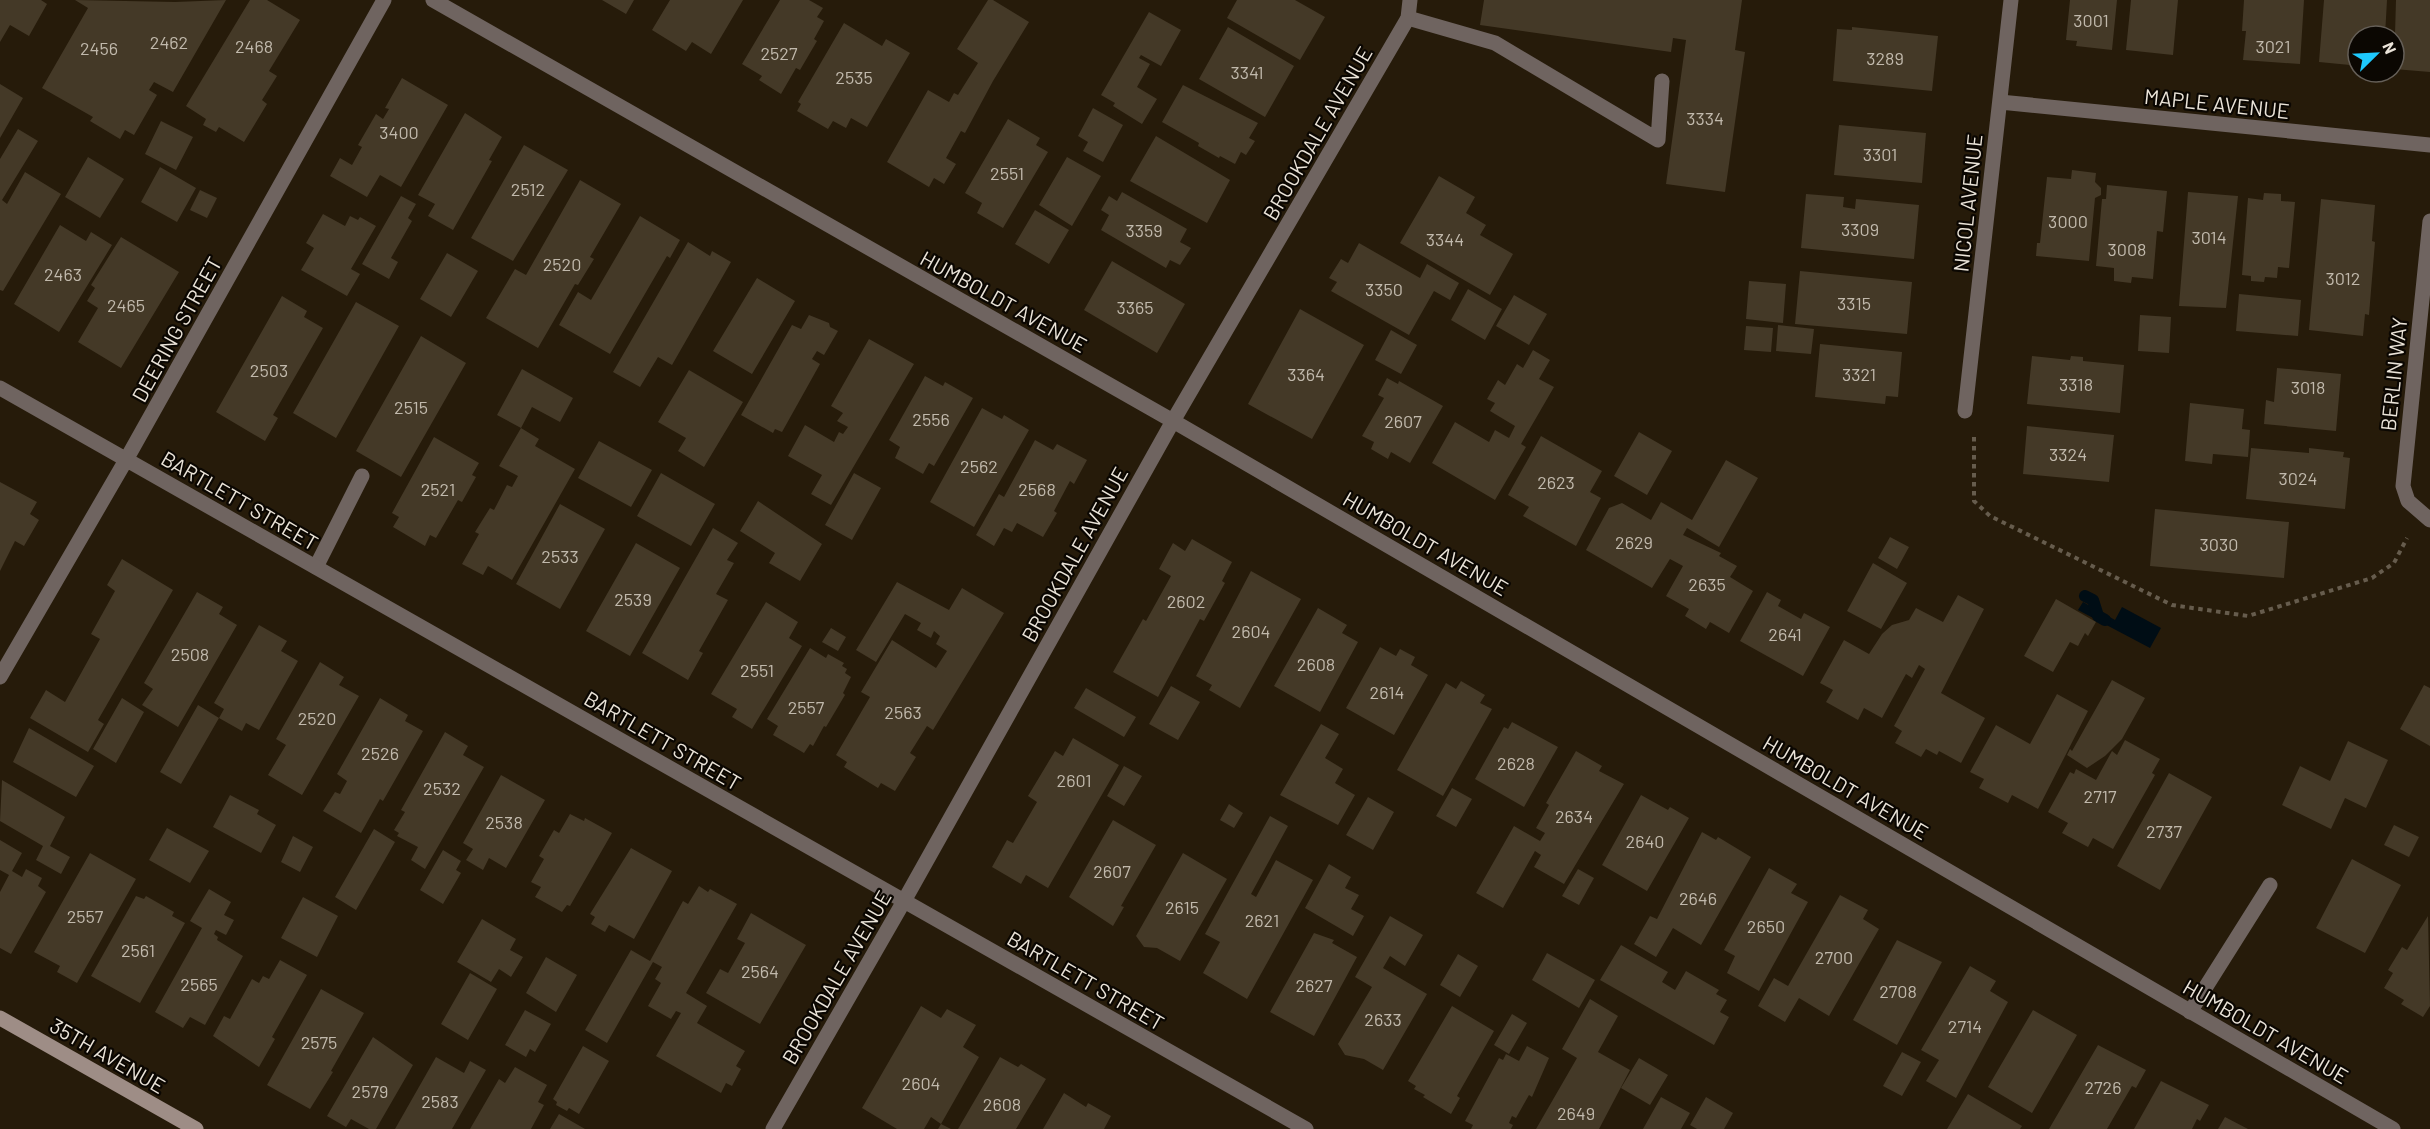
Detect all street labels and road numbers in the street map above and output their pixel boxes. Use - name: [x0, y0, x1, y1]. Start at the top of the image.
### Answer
- street label: BROOKDALE AVENUE: [1257, 42, 1377, 224]
- street label: MAPLE AVENUE: [2143, 83, 2291, 123]
- street label: NICOL AVENUE: [1947, 133, 1987, 273]
- street label: HUMBOLDT AVENUE: [916, 245, 1092, 357]
- street label: DEERING STREET: [126, 252, 226, 406]
- street label: BERLIN WAY: [2375, 316, 2411, 432]
- street label: BARTLETT STREET: [157, 445, 323, 555]
- street label: BROOKDALE AVENUE: [1016, 462, 1132, 646]
- street label: HUMBOLDT AVENUE: [1339, 486, 1513, 600]
- street label: BARTLETT STREET: [580, 685, 746, 795]
- street label: HUMBOLDT AVENUE: [1759, 730, 1933, 844]
- street label: BROOKDALE AVENUE: [776, 886, 896, 1068]
- street label: BARTLETT STREET: [1003, 925, 1169, 1035]
- street label: HUMBOLDT AVENUE: [2179, 974, 2353, 1088]
- street label: 35TH AVENUE: [46, 1012, 170, 1098]

